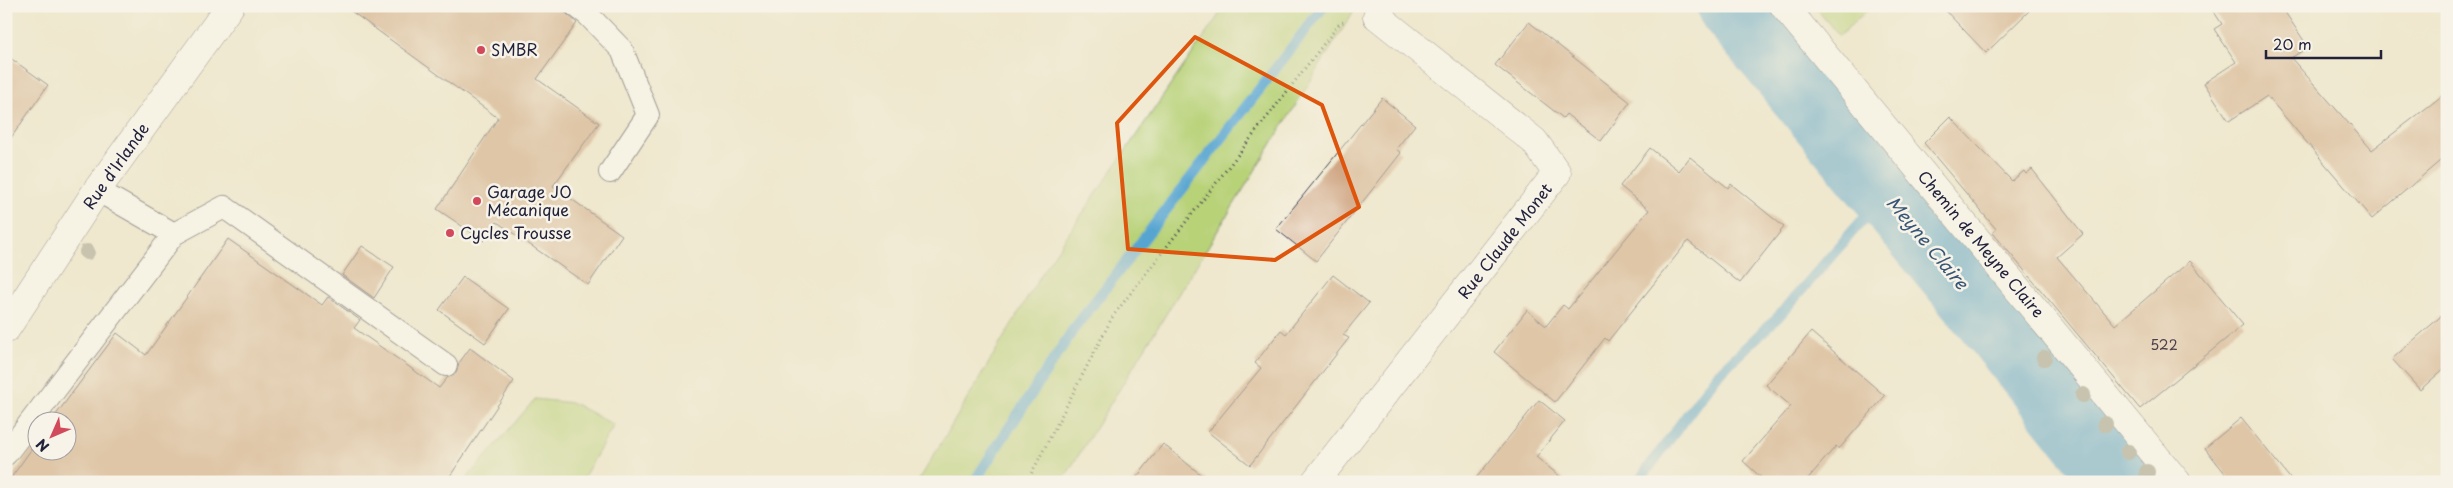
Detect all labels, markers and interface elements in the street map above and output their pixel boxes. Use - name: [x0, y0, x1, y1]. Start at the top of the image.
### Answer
- scale bar: [2266, 28, 2380, 60]
- text: 20 m: [2273, 32, 2312, 55]
- place label: SMBR: [491, 37, 538, 61]
- marker: SMBR: [475, 44, 487, 56]
- street label: Rue d'Irlande: [76, 117, 154, 214]
- street label: Chemin de Meyne Claire: [1913, 164, 2051, 322]
- street label: Rue Claude Monet: [1451, 177, 1557, 303]
- place label: Garage JO Mécanique: [487, 179, 572, 221]
- water label: Meyne Claire: [1881, 189, 1976, 296]
- marker: Garage JO Mécanique: [471, 195, 483, 207]
- place label: Cycles Trousse: [460, 220, 572, 244]
- marker: Cycles Trousse: [444, 227, 456, 239]
- house number: 522: [2150, 334, 2178, 355]
- north arrow: [28, 410, 78, 460]
- text: N: [31, 434, 54, 457]

